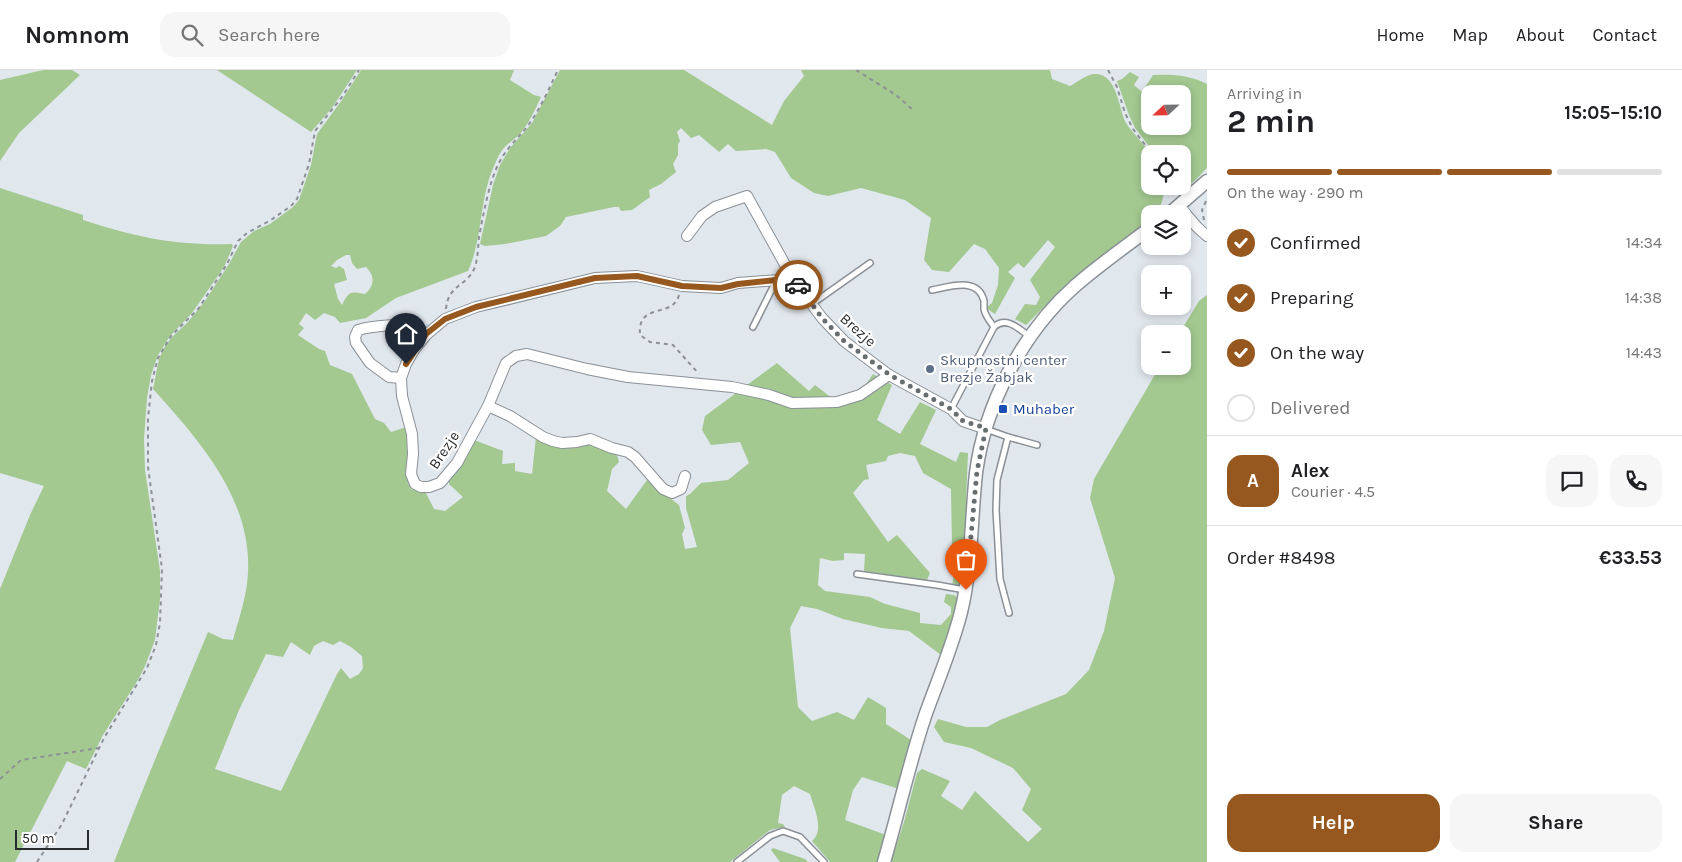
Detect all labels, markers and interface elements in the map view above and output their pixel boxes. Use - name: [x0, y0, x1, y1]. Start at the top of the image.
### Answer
- search box: [160, 12, 510, 57]
- text: Nomnom: [25, 21, 130, 49]
- icon: search: [178, 21, 206, 49]
- text: Search here: [218, 24, 320, 46]
- text: Home: [1376, 24, 1424, 46]
- text: Map: [1452, 24, 1488, 46]
- text: About: [1516, 24, 1565, 46]
- text: Contact: [1593, 24, 1657, 46]
- text: Arriving in: [1227, 84, 1302, 103]
- north arrow: [1141, 85, 1191, 135]
- map controls: [1141, 85, 1191, 375]
- text: 15:05–15:10: [1564, 102, 1662, 124]
- text: 2 min: [1227, 103, 1315, 140]
- button: locate: [1141, 145, 1191, 195]
- text: On the way · 290 m: [1227, 183, 1364, 202]
- button: layers: [1141, 205, 1191, 255]
- icon: check: [1227, 229, 1255, 257]
- text: Confirmed: [1270, 232, 1361, 254]
- text: 14:34: [1626, 233, 1662, 252]
- courier: [773, 260, 823, 310]
- button: +: [1141, 265, 1191, 315]
- icon: car: [784, 271, 812, 299]
- icon: check: [1227, 284, 1255, 312]
- text: Preparing: [1270, 287, 1353, 309]
- text: 14:38: [1625, 288, 1662, 307]
- street label: Brezje: [836, 309, 880, 351]
- pin: [385, 313, 427, 364]
- icon: home: [392, 320, 420, 348]
- button: −: [1141, 325, 1191, 375]
- icon: check: [1227, 339, 1255, 367]
- text: On the way: [1270, 342, 1364, 364]
- text: 14:43: [1626, 343, 1662, 362]
- place label: Skupnostni center Brezje Žabjak: [940, 351, 1067, 386]
- marker: Skupnostni center Brezje Žabjak: [924, 363, 936, 375]
- text: Delivered: [1270, 397, 1350, 419]
- place label: Muhaber: [1013, 400, 1075, 418]
- marker: Muhaber: [997, 403, 1009, 415]
- street label: Brezje: [425, 428, 463, 472]
- button: chat: [1546, 455, 1598, 507]
- button: phone: [1610, 455, 1662, 507]
- text: Alex: [1291, 460, 1329, 482]
- text: A: [1247, 470, 1259, 492]
- text: Courier · 4.5: [1291, 482, 1375, 501]
- pin: [945, 539, 987, 590]
- icon: bag: [952, 546, 980, 574]
- text: Order #8498: [1227, 547, 1335, 569]
- text: €33.53: [1599, 547, 1662, 569]
- button: Help: [1227, 794, 1440, 852]
- button: Share: [1450, 794, 1662, 852]
- scale bar: [15, 827, 89, 850]
- text: 50 m: [22, 830, 55, 847]

